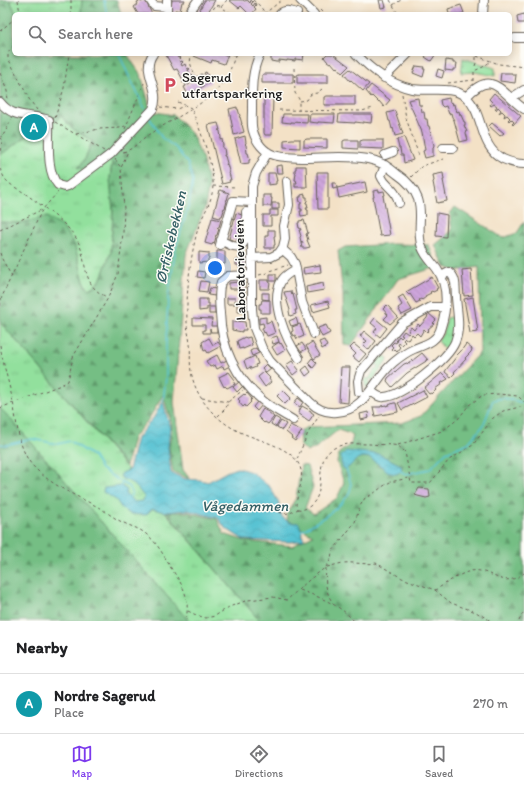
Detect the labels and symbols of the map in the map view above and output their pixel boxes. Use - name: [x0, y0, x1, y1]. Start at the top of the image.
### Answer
- place label: Sagerud utfartsparkering: [182, 69, 283, 102]
- parking icon: Sagerud utfartsparkering: [161, 76, 179, 94]
- pin: A: [21, 112, 47, 142]
- water label: Ørfiskebekken: [152, 189, 190, 285]
- street label: Laboratorieveien: [231, 219, 249, 321]
- your location: [205, 258, 225, 278]
- water label: Vågedammen: [202, 497, 288, 515]

